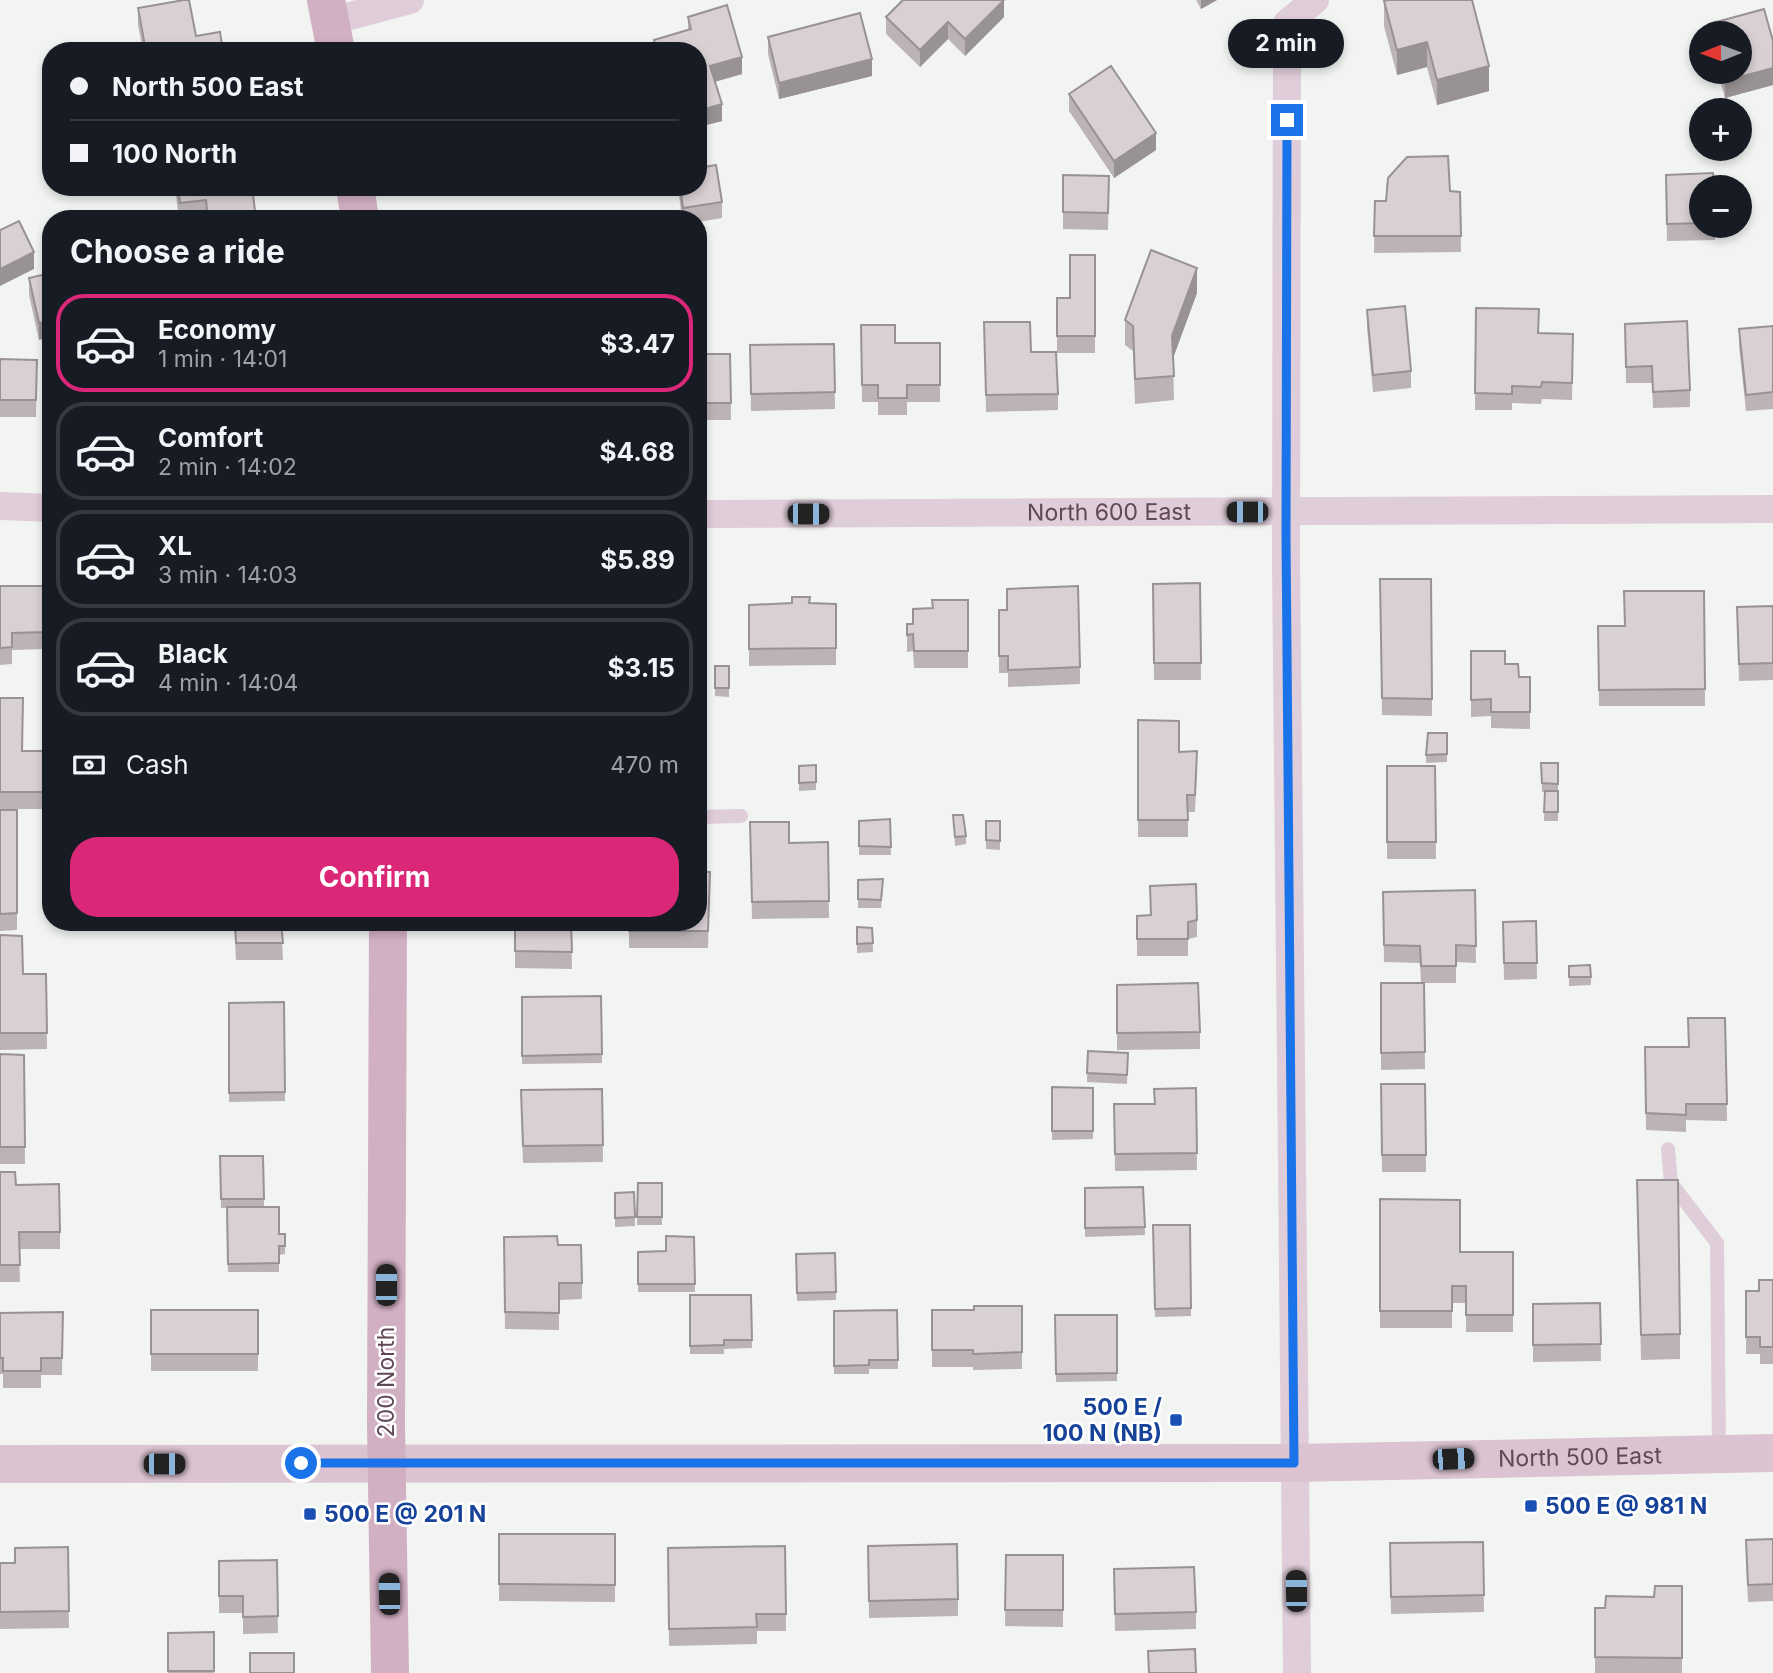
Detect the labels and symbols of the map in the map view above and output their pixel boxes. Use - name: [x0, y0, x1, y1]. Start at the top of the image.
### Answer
- callout: 2 min: [1229, 18, 1345, 68]
- north arrow: [1689, 21, 1752, 84]
- route end: [1271, 104, 1303, 136]
- street label: North 600 East: [1027, 498, 1192, 526]
- car: [1227, 502, 1269, 523]
- car: [788, 504, 830, 525]
- car: [376, 1264, 397, 1306]
- street label: 200 North: [372, 1327, 400, 1437]
- place label: 500 E / 100 N (NB): [1043, 1393, 1162, 1447]
- marker: 500 E / 100 N (NB): [1168, 1412, 1184, 1428]
- street label: North 500 East: [1498, 1441, 1663, 1473]
- route start: [285, 1447, 317, 1479]
- car: [1432, 1448, 1475, 1470]
- car: [144, 1454, 186, 1475]
- place label: 500 E @ 981 N: [1545, 1492, 1707, 1520]
- marker: 500 E @ 981 N: [1523, 1498, 1539, 1514]
- place label: 500 E @ 201 N: [324, 1500, 486, 1528]
- marker: 500 E @ 201 N: [302, 1506, 318, 1522]
- car: [1286, 1570, 1307, 1612]
- car: [379, 1573, 400, 1615]

